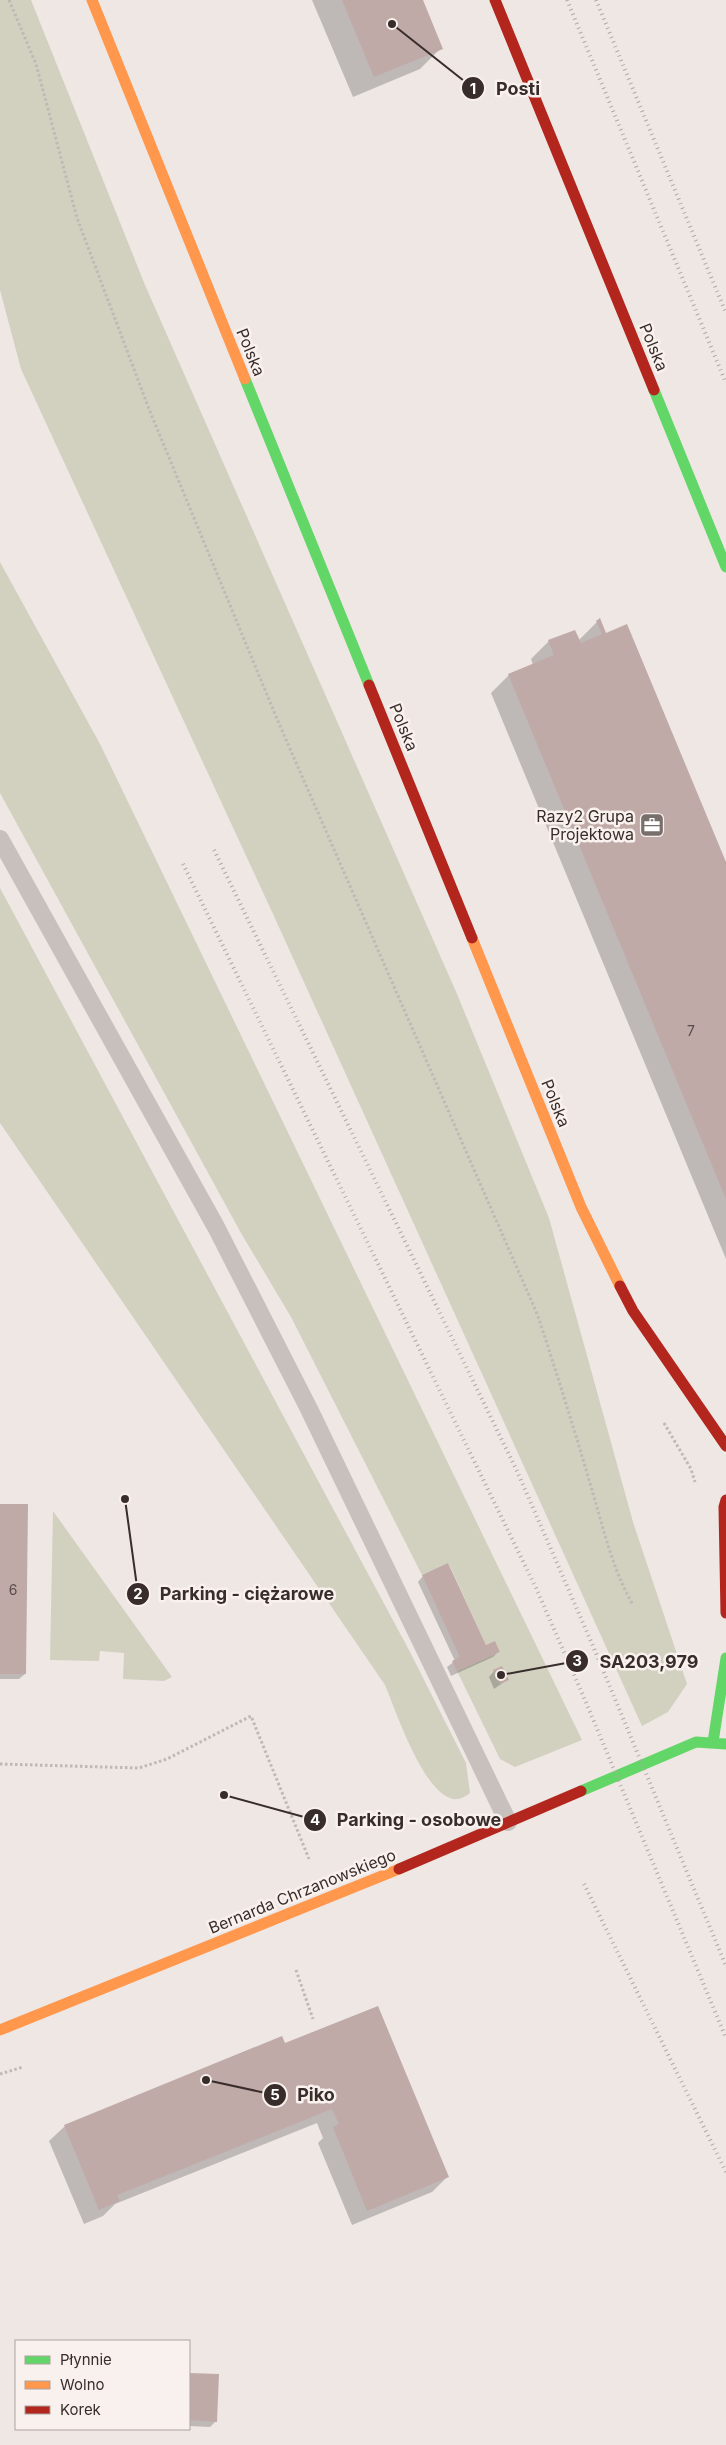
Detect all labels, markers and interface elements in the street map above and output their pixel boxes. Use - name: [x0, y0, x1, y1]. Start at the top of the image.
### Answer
- callout: Posti: [461, 72, 550, 105]
- text: Posti: [496, 78, 540, 99]
- text: 1: [470, 79, 476, 98]
- street label: Polska: [635, 320, 673, 374]
- street label: Polska: [232, 325, 270, 379]
- street label: Polska: [385, 700, 423, 754]
- place label: Razy2 Grupa Projektowa: [536, 806, 634, 844]
- office icon: Razy2 Grupa Projektowa: [639, 812, 665, 838]
- house number: 7: [687, 1022, 695, 1039]
- street label: Polska: [537, 1076, 575, 1130]
- callout: Parking - ciężarowe: [125, 1577, 345, 1610]
- house number: 6: [9, 1581, 17, 1598]
- text: Parking - ciężarowe: [160, 1583, 334, 1604]
- text: 2: [133, 1584, 143, 1603]
- callout: SA203,979: [564, 1645, 708, 1678]
- text: 3: [572, 1651, 582, 1670]
- text: SA203,979: [600, 1651, 698, 1672]
- callout: Parking - osobowe: [302, 1803, 512, 1836]
- text: Parking - osobowe: [337, 1809, 501, 1830]
- text: 4: [310, 1810, 320, 1829]
- street label: Bernarda Chrzanowskiego: [205, 1844, 399, 1938]
- callout: Piko: [262, 2078, 345, 2111]
- text: Piko: [297, 2084, 335, 2105]
- text: 5: [270, 2085, 280, 2104]
- legend: [15, 2340, 190, 2430]
- text: Płynnie: [60, 2350, 112, 2369]
- text: Wolno: [60, 2375, 105, 2394]
- text: Korek: [60, 2400, 102, 2419]

